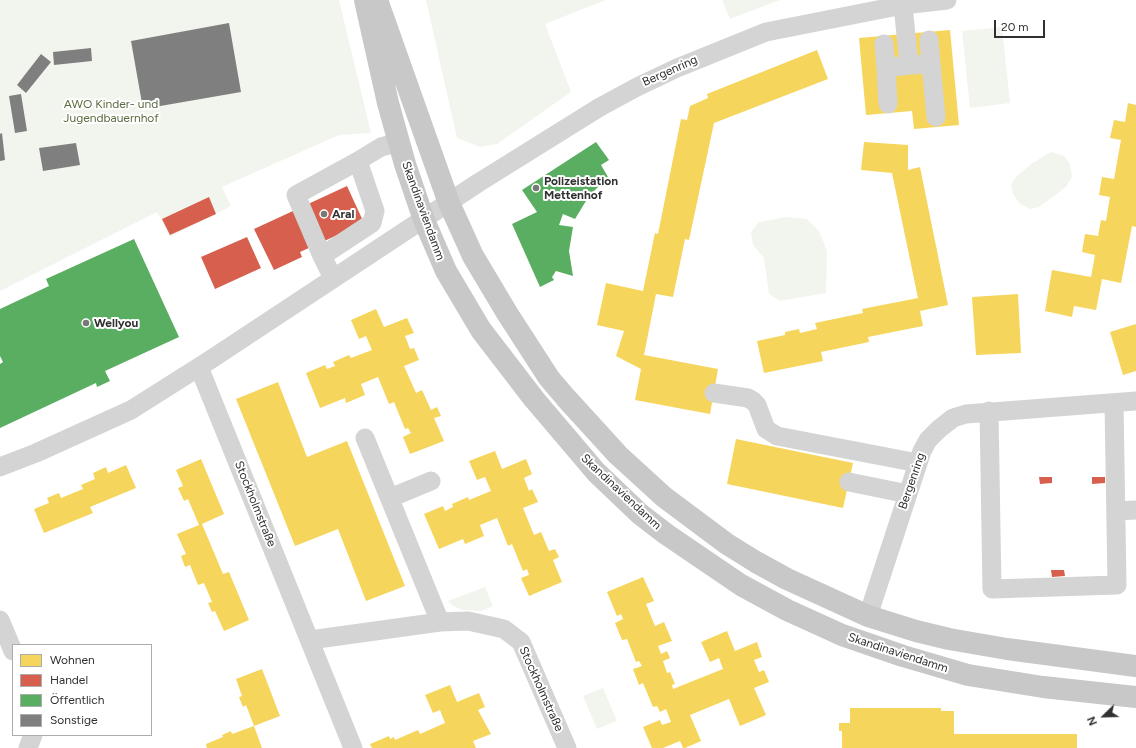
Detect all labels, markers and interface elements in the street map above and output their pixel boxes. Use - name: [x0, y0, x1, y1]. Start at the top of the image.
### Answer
- scale bar: [996, 12, 1047, 38]
- text: 20 m: [1001, 20, 1029, 34]
- street label: Bergenring: [640, 52, 700, 90]
- park label: AWO Kinder- und Jugendbauernhof: [63, 97, 159, 125]
- street label: Skandinaviendamm: [398, 160, 448, 262]
- place label: Polizeistation Mettenhof: [544, 174, 618, 202]
- marker: Polizeistation Mettenhof: [531, 183, 541, 193]
- place label: Aral: [332, 207, 354, 221]
- marker: Aral: [319, 209, 329, 219]
- place label: Wellyou: [94, 316, 138, 330]
- marker: Wellyou: [81, 318, 91, 328]
- street label: Skandinaviendamm: [578, 451, 664, 533]
- street label: Bergenring: [896, 451, 928, 511]
- street label: Stockholmstraße: [231, 459, 279, 549]
- street label: Skandinaviendamm: [846, 630, 950, 676]
- legend: [12, 644, 152, 736]
- street label: Stockholmstraße: [516, 644, 566, 734]
- text: Wohnen: [50, 653, 95, 667]
- text: Handel: [50, 673, 88, 687]
- text: Öffentlich: [50, 693, 105, 707]
- north arrow: [1084, 696, 1124, 736]
- text: Sonstige: [50, 713, 98, 727]
- text: N: [1085, 714, 1100, 727]

